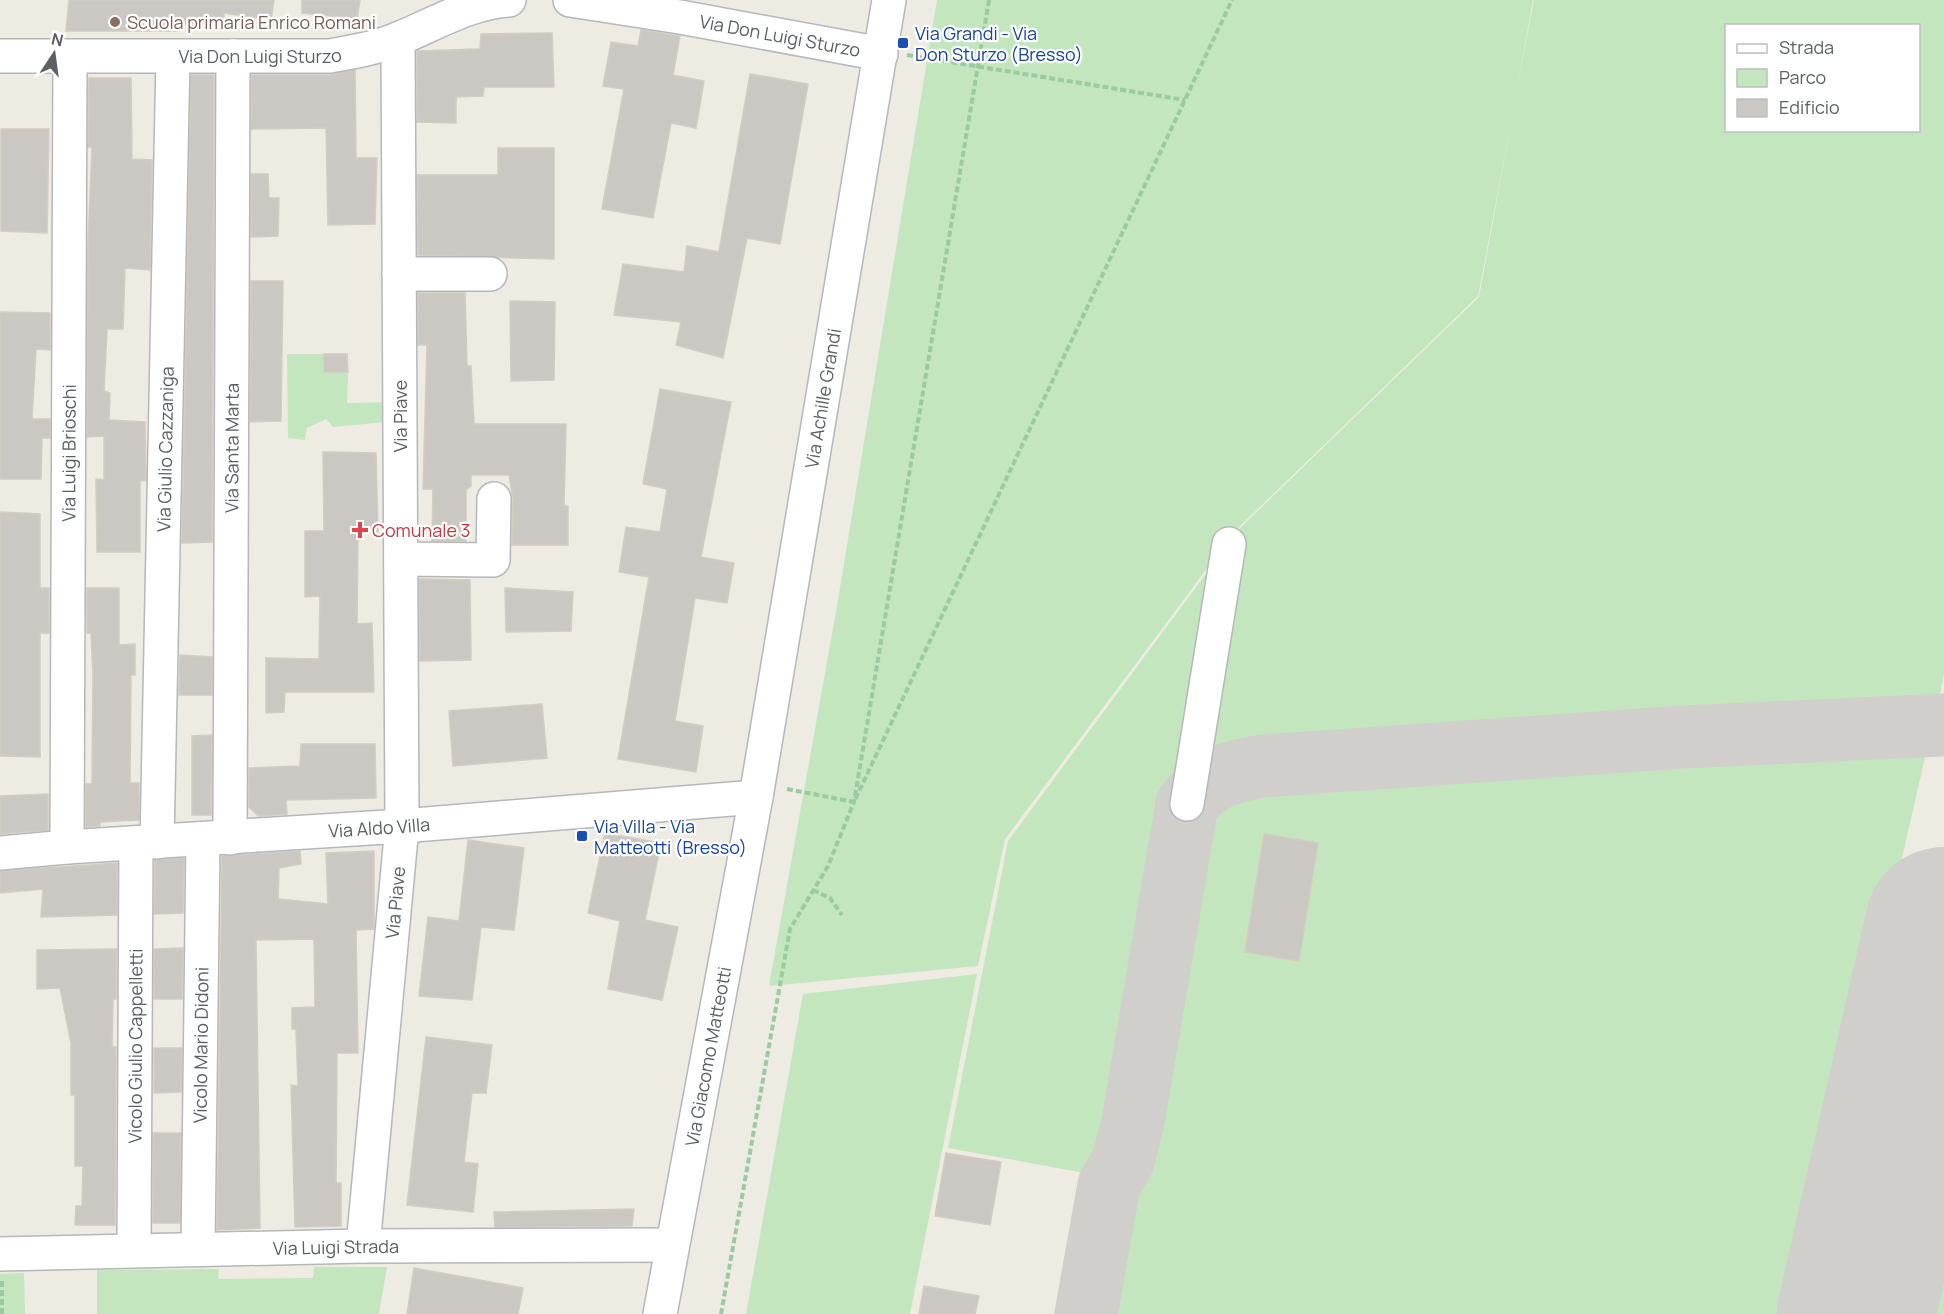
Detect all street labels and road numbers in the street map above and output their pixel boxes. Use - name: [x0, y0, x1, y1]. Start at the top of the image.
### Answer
- street label: Via Don Luigi Sturzo: [698, 9, 862, 62]
- street label: Via Don Luigi Sturzo: [179, 42, 343, 68]
- street label: Via Achille Grandi: [799, 327, 846, 470]
- street label: Via Giulio Cazzaniga: [151, 366, 179, 532]
- street label: Via Piave: [388, 380, 412, 452]
- street label: Via Santa Marta: [219, 383, 244, 513]
- street label: Via Luigi Brioschi: [56, 384, 81, 522]
- street label: Via Aldo Villa: [327, 812, 431, 843]
- street label: Via Piave: [380, 865, 410, 940]
- street label: Vicolo Giulio Cappelletti: [123, 948, 147, 1144]
- street label: Via Giacomo Matteotti: [679, 965, 736, 1148]
- street label: Vicolo Mario Didoni: [188, 967, 213, 1123]
- street label: Via Luigi Strada: [273, 1234, 399, 1260]

